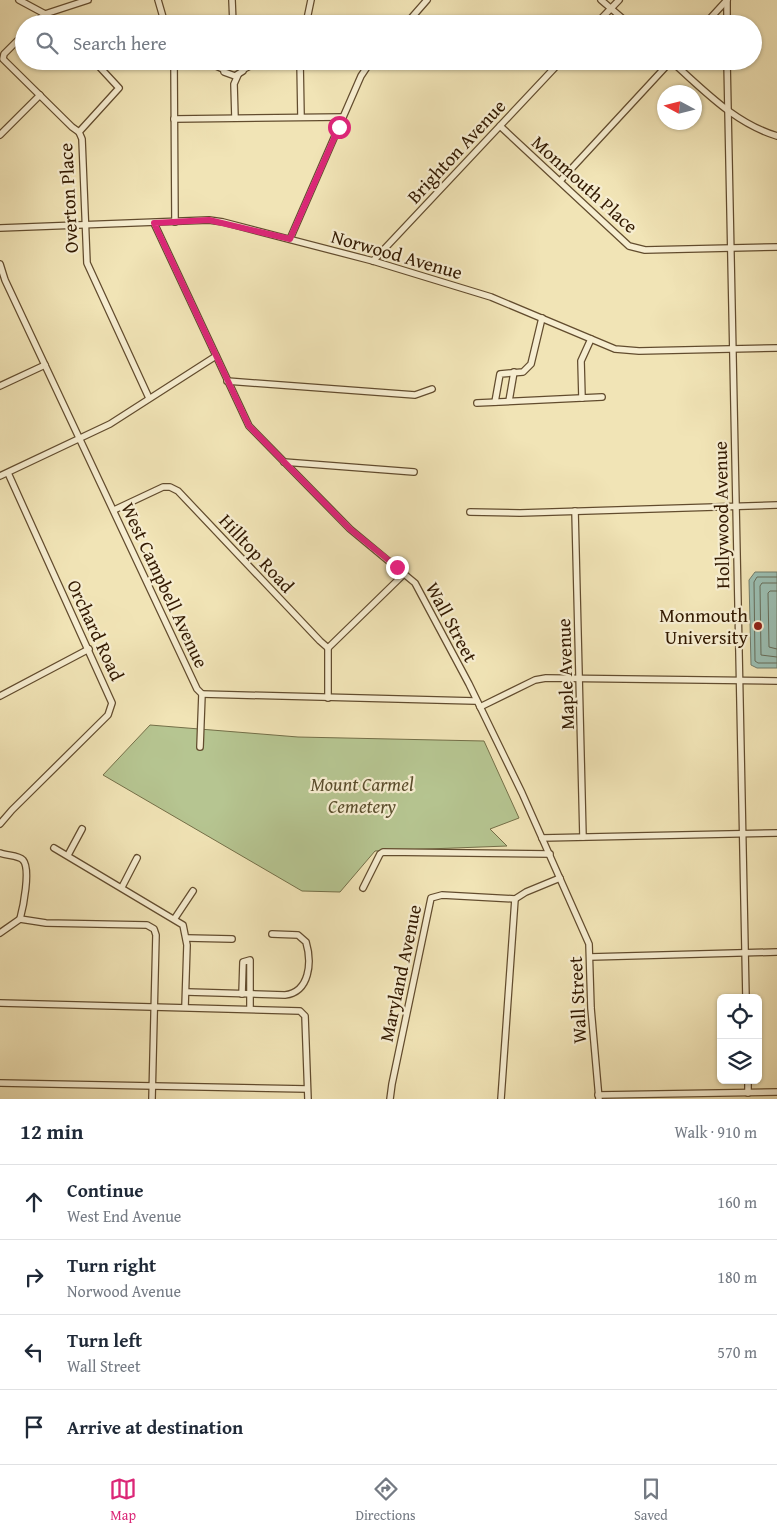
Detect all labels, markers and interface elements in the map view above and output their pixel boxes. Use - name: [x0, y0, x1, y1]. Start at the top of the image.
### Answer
- search box: [15, 15, 762, 70]
- icon: search: [33, 29, 61, 57]
- text: Search here: [73, 29, 167, 57]
- north arrow: [657, 85, 702, 130]
- street label: Brighton Avenue: [400, 93, 512, 209]
- route start: [328, 116, 351, 139]
- street label: Monmouth Place: [526, 128, 645, 240]
- street label: Overton Place: [51, 142, 85, 254]
- street label: Norwood Avenue: [328, 222, 466, 286]
- street label: Hollywood Avenue: [706, 441, 736, 589]
- street label: West Campbell Avenue: [114, 498, 216, 672]
- street label: Hilltop Road: [213, 507, 302, 599]
- route end: [386, 556, 409, 579]
- street label: Orchard Road: [60, 575, 132, 686]
- street label: Wall Street: [419, 577, 485, 667]
- place label: Monmouth University: [659, 601, 749, 651]
- street label: Maple Avenue: [549, 618, 581, 730]
- marker: Monmouth University: [752, 620, 764, 632]
- park label: Mount Carmel Cemetery: [310, 770, 414, 820]
- street label: Maryland Avenue: [372, 902, 428, 1044]
- street label: Wall Street: [561, 955, 593, 1044]
- map controls: [717, 994, 762, 1084]
- button: locate: [717, 994, 762, 1039]
- button: layers: [717, 1039, 762, 1084]
- text: 12 min: [20, 1116, 83, 1147]
- text: Walk · 910 m: [674, 1120, 757, 1144]
- text: Continue: [67, 1176, 144, 1204]
- icon: ahead: [20, 1188, 48, 1216]
- text: 160 m: [717, 1190, 757, 1214]
- text: West End Avenue: [67, 1204, 181, 1228]
- text: Turn right: [67, 1251, 156, 1279]
- icon: right: [20, 1263, 48, 1291]
- text: 180 m: [717, 1265, 757, 1289]
- text: Norwood Avenue: [67, 1279, 181, 1303]
- text: Turn left: [67, 1326, 142, 1354]
- icon: left: [20, 1338, 48, 1366]
- text: 570 m: [717, 1340, 757, 1364]
- text: Wall Street: [67, 1354, 141, 1378]
- icon: arrive: [20, 1413, 48, 1441]
- text: Arrive at destination: [67, 1413, 243, 1441]
- tab: Map: [109, 1475, 137, 1525]
- tab: Directions: [355, 1475, 416, 1525]
- tab: Saved: [634, 1475, 668, 1525]

